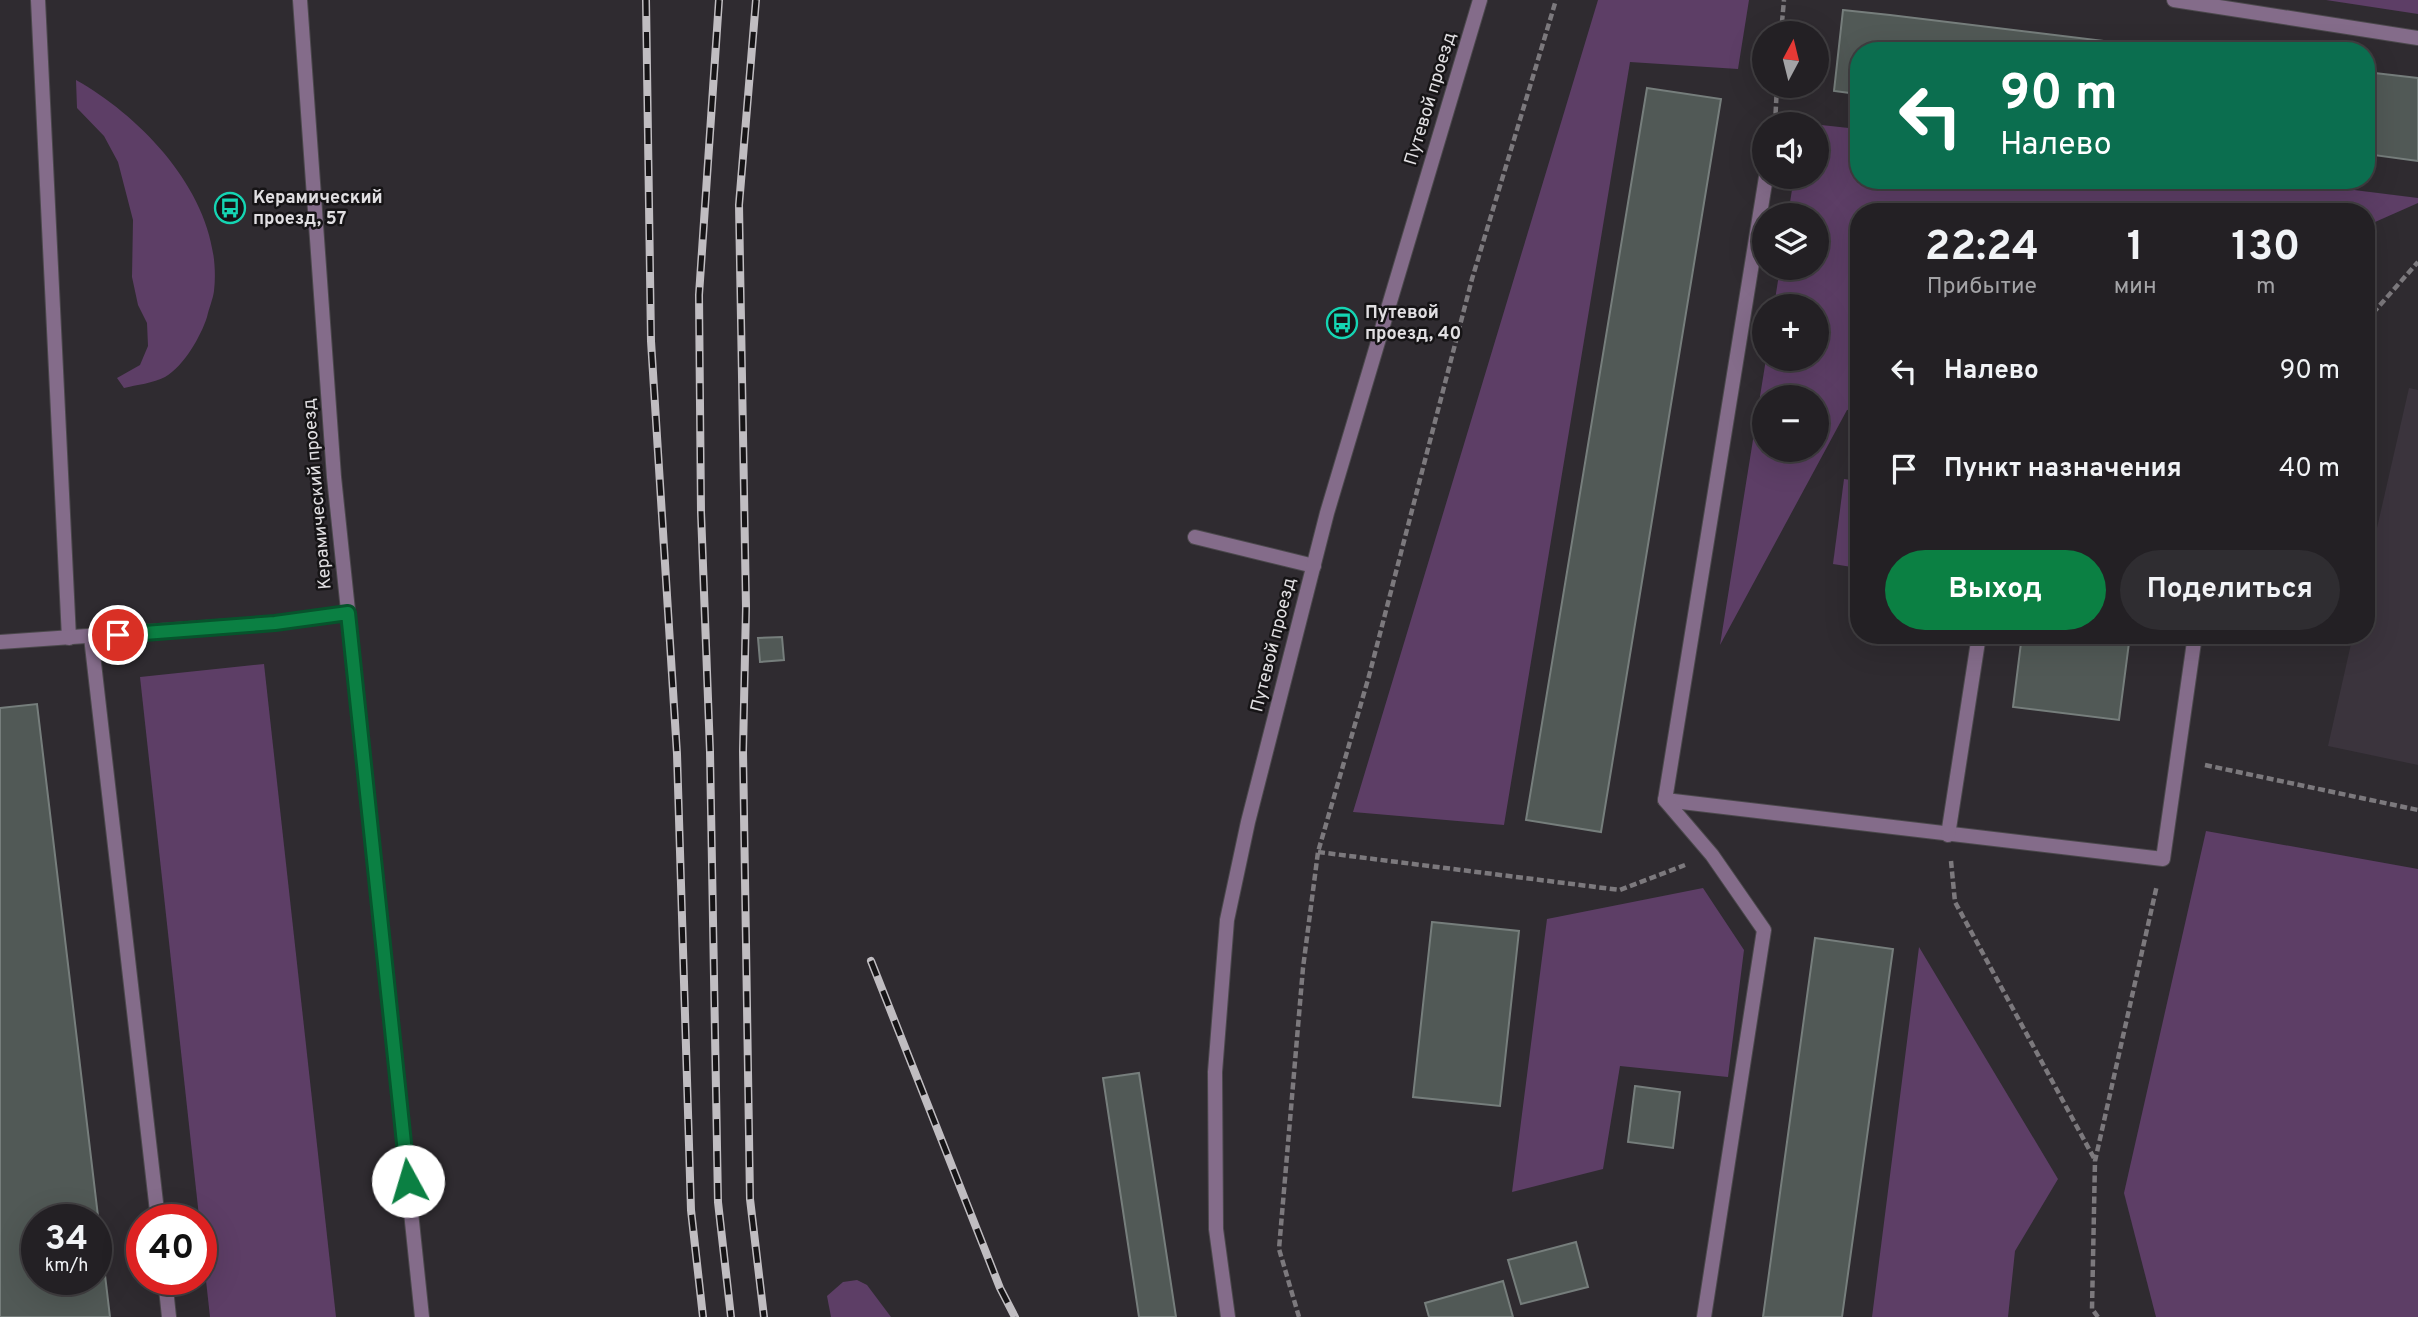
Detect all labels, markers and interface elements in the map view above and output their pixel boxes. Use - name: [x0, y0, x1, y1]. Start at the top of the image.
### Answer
- north arrow: [1752, 21, 1829, 98]
- map controls: [1752, 21, 1829, 462]
- street label: Путевой проезд: [1400, 30, 1462, 168]
- text: 90 m: [2000, 65, 2118, 127]
- icon: left: [1885, 70, 1976, 161]
- button: sound: [1752, 112, 1829, 189]
- text: Налево: [2000, 126, 2112, 166]
- place label: Керамический проезд, 57: [253, 187, 383, 231]
- bus stop icon: Керамический проезд, 57: [213, 191, 247, 225]
- button: layers: [1752, 203, 1829, 280]
- text: 22:24: [1925, 222, 2039, 275]
- text: 1: [2127, 222, 2144, 275]
- text: 130: [2231, 222, 2300, 275]
- text: Прибытие: [1927, 273, 2037, 302]
- text: мин: [2114, 273, 2157, 302]
- text: m: [2256, 273, 2276, 302]
- button: +: [1752, 294, 1829, 371]
- place label: Путевой проезд, 40: [1365, 302, 1461, 346]
- bus stop icon: Путевой проезд, 40: [1325, 306, 1359, 340]
- icon: left: [1885, 352, 1923, 390]
- text: Налево: [1944, 355, 2039, 388]
- text: 90 m: [2280, 355, 2340, 388]
- button: −: [1752, 385, 1829, 462]
- street label: Керамический проезд: [298, 398, 338, 590]
- icon: arrive: [1885, 450, 1923, 488]
- text: Пункт назначения: [1944, 453, 2182, 486]
- text: 40 m: [2279, 453, 2340, 486]
- button: Выход: [1885, 550, 2106, 630]
- button: Поделиться: [2120, 550, 2340, 630]
- street label: Путевой проезд: [1246, 575, 1302, 715]
- pin: [88, 605, 148, 665]
- icon: arrive: [99, 616, 137, 654]
- position arrow: [371, 1144, 445, 1218]
- speed limit sign: 40: [126, 1204, 217, 1295]
- text: 34: [45, 1218, 88, 1262]
- text: km/h: [45, 1255, 88, 1278]

